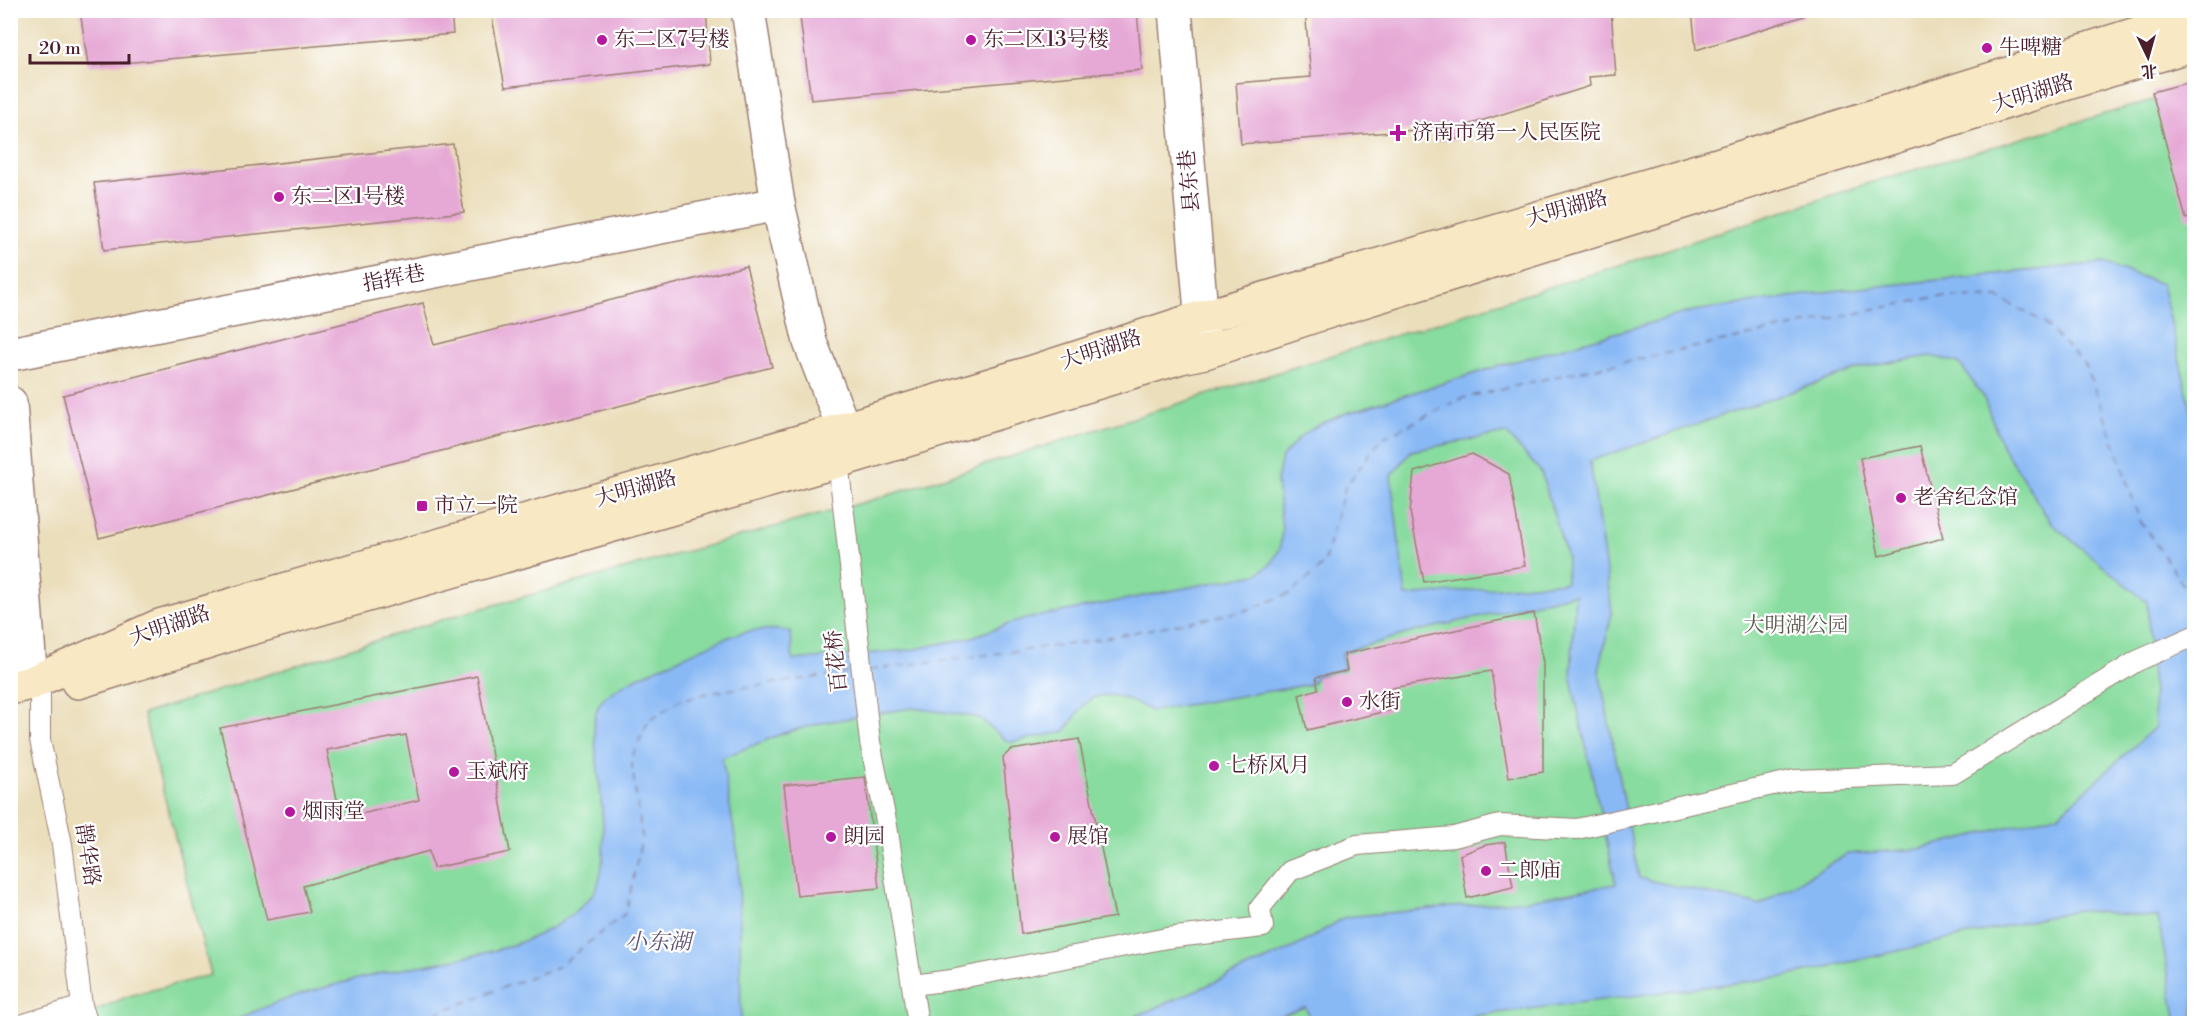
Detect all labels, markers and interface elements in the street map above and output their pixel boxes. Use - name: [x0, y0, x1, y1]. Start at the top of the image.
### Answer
- scale bar: [30, 27, 129, 65]
- place label: 东二区7号楼: [614, 27, 730, 53]
- place label: 东二区13号楼: [983, 27, 1109, 53]
- north arrow: [2118, 27, 2178, 87]
- marker: 东二区7号楼: [595, 33, 609, 47]
- marker: 东二区13号楼: [964, 33, 978, 47]
- place label: 牛啤糖: [1999, 35, 2062, 61]
- text: 20 m: [39, 37, 81, 60]
- marker: 牛啤糖: [1980, 41, 1994, 55]
- text: 北: [2140, 60, 2158, 82]
- street label: 大明湖路: [1989, 69, 2077, 119]
- place label: 济南市第一人民医院: [1412, 120, 1601, 146]
- marker: 济南市第一人民医院: [1389, 124, 1407, 142]
- street label: 县东巷: [1174, 148, 1206, 214]
- place label: 东二区1号楼: [291, 184, 405, 210]
- street label: 大明湖路: [1523, 185, 1611, 233]
- marker: 东二区1号楼: [272, 190, 286, 204]
- street label: 指挥巷: [361, 260, 427, 298]
- street label: 大明湖路: [1057, 325, 1145, 375]
- street label: 大明湖路: [592, 465, 680, 513]
- place label: 老舍纪念馆: [1913, 485, 2018, 511]
- marker: 老舍纪念馆: [1894, 491, 1908, 505]
- place label: 市立一院: [434, 493, 518, 519]
- marker: 市立一院: [415, 499, 429, 513]
- street label: 大明湖路: [126, 600, 214, 652]
- park label: 大明湖公园: [1744, 613, 1849, 639]
- street label: 百花桥: [821, 628, 853, 694]
- place label: 水街: [1359, 689, 1401, 715]
- marker: 水街: [1340, 695, 1354, 709]
- place label: 七桥风月: [1226, 753, 1310, 779]
- place label: 玉斌府: [466, 759, 529, 785]
- marker: 七桥风月: [1207, 759, 1221, 773]
- marker: 玉斌府: [447, 765, 461, 779]
- place label: 烟雨堂: [302, 799, 365, 825]
- marker: 烟雨堂: [283, 805, 297, 819]
- street label: 鹊华路: [69, 822, 105, 888]
- place label: 朗园: [843, 824, 885, 850]
- place label: 展馆: [1067, 824, 1109, 850]
- marker: 朗园: [824, 830, 838, 844]
- marker: 展馆: [1048, 830, 1062, 844]
- place label: 二郎庙: [1498, 858, 1561, 884]
- marker: 二郎庙: [1479, 864, 1493, 878]
- water label: 小东湖: [625, 929, 695, 956]

